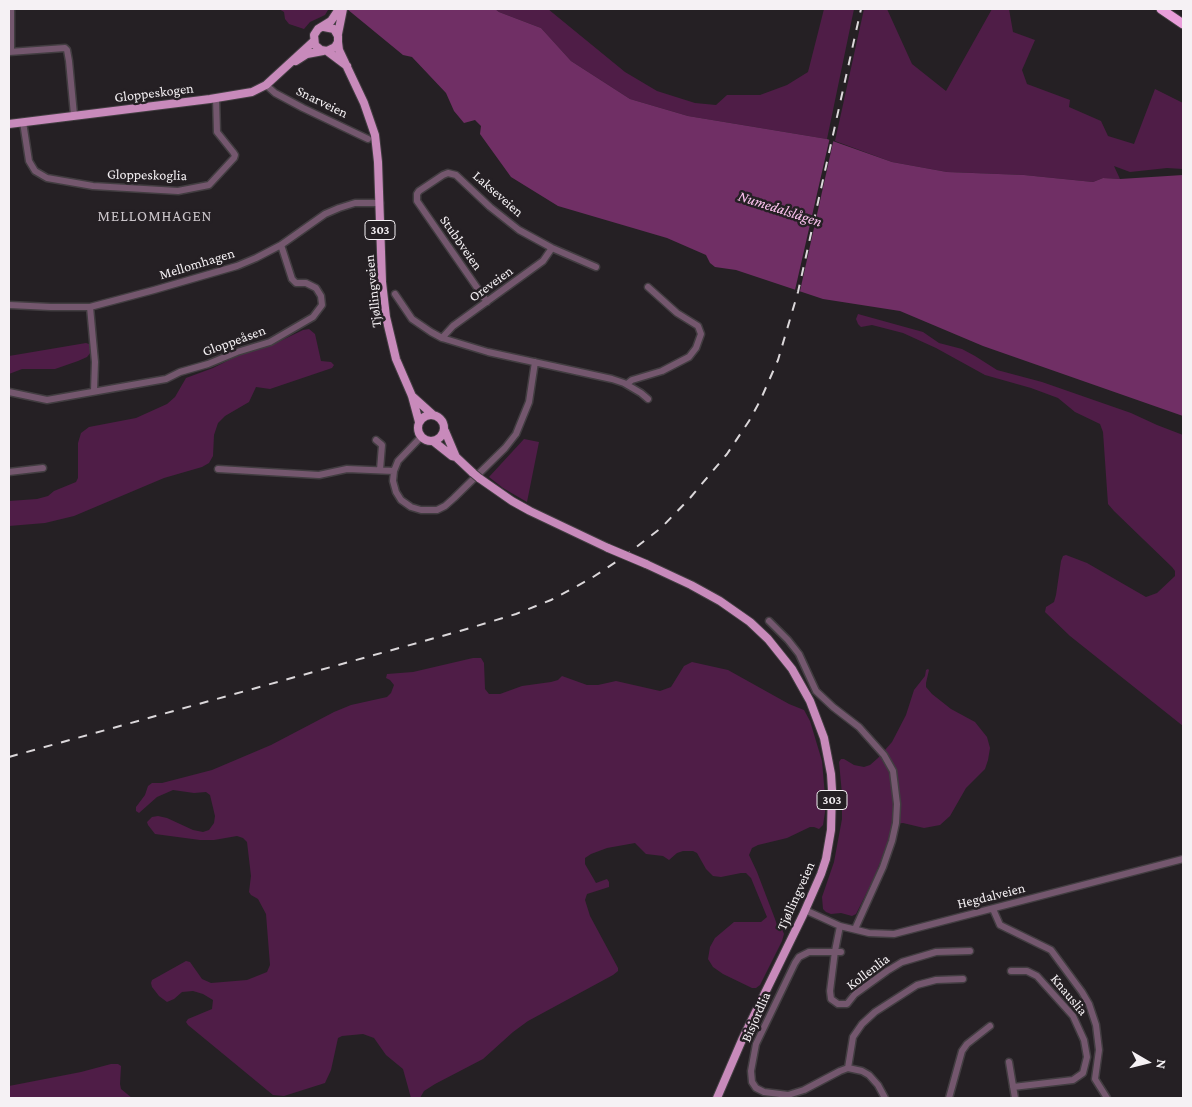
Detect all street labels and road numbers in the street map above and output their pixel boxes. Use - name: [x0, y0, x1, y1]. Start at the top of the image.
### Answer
- street label: Gloppeskogen: [113, 80, 195, 106]
- street label: Snarveien: [293, 82, 351, 122]
- street label: Gloppeskoglia: [107, 166, 187, 184]
- street label: Lakseveien: [469, 167, 527, 221]
- street label: Stubbveien: [436, 212, 486, 274]
- road number: 303: [365, 220, 395, 240]
- street label: Mellomhagen: [157, 245, 237, 283]
- street label: Tjøllingveien: [361, 254, 385, 328]
- street label: Oreveien: [466, 263, 516, 305]
- street label: Gloppeåsen: [200, 322, 268, 360]
- road number: 303: [817, 790, 847, 810]
- street label: Tjøllingveien: [773, 859, 819, 933]
- street label: Hegdalveien: [955, 879, 1027, 913]
- street label: Kollenlia: [843, 950, 893, 994]
- street label: Knauslia: [1047, 971, 1091, 1019]
- street label: Bisjordlia: [738, 989, 774, 1045]

